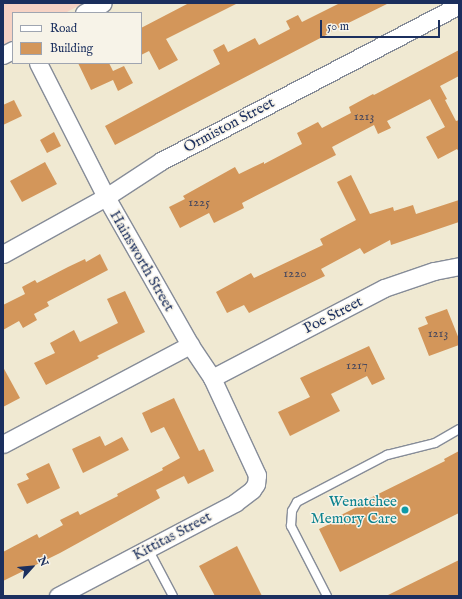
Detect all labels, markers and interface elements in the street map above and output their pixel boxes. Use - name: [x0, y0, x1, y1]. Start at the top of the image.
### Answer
- legend: [12, 12, 142, 64]
- scale bar: [322, 12, 442, 38]
- text: 50 m: [327, 19, 349, 34]
- text: Road: [50, 21, 77, 36]
- text: Building: [50, 41, 93, 56]
- street label: Ormiston Street: [180, 93, 278, 157]
- house number: 1213: [354, 109, 374, 125]
- house number: 1225: [188, 195, 210, 211]
- street label: Hainsworth Street: [106, 207, 178, 315]
- house number: 1220: [283, 266, 307, 282]
- street label: Poe Street: [300, 292, 366, 338]
- house number: 1213: [428, 326, 448, 342]
- house number: 1217: [346, 358, 368, 374]
- place label: Wenatchee Memory Care: [311, 492, 397, 527]
- marker: Wenatchee Memory Care: [400, 505, 410, 515]
- street label: Kittitas Street: [130, 508, 214, 564]
- north arrow: [12, 547, 52, 587]
- text: N: [34, 554, 51, 569]

